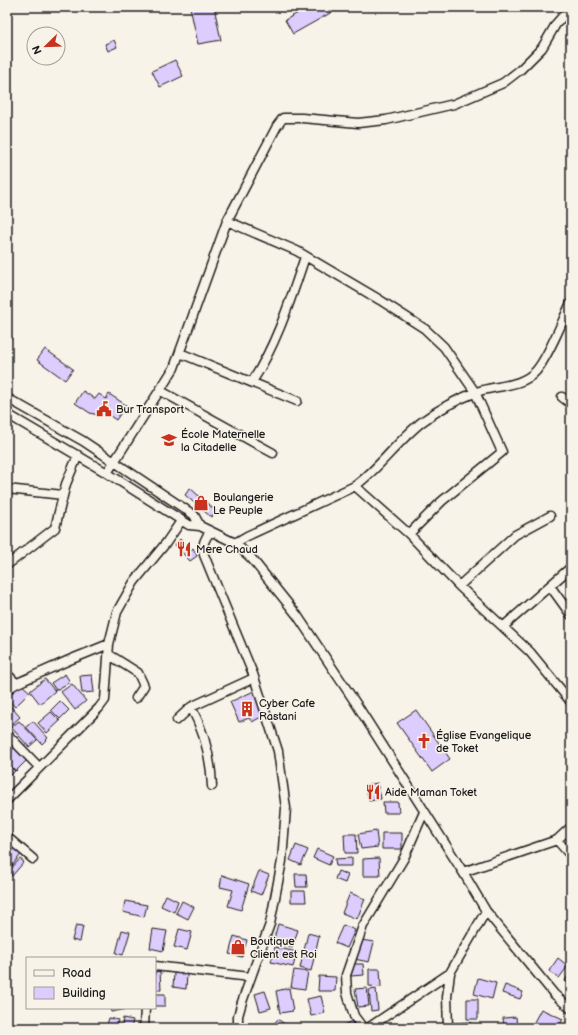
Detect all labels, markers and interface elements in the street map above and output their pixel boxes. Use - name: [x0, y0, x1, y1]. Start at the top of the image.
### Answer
- north arrow: [26, 26, 66, 66]
- text: N: [30, 43, 45, 56]
- public building icon: Bur Transport: [95, 400, 113, 418]
- place label: Bur Transport: [116, 403, 185, 416]
- place label: École Maternelle la Citadelle: [181, 427, 266, 454]
- school or university icon: École Maternelle la Citadelle: [160, 431, 178, 449]
- place label: Boulangerie Le Peuple: [213, 491, 274, 517]
- shop icon: Boulangerie Le Peuple: [192, 494, 210, 512]
- restaurant icon: Mere Chaud: [175, 540, 193, 558]
- place label: Mere Chaud: [196, 543, 258, 556]
- place label: Cyber Cafe Rastani: [259, 697, 315, 723]
- building icon: Cyber Cafe Rastani: [238, 700, 256, 718]
- place label: Église Evangelique de Toket: [436, 728, 532, 755]
- church icon: Église Evangelique de Toket: [415, 732, 433, 750]
- restaurant icon: Aide Maman Toket: [364, 783, 382, 801]
- place label: Aide Maman Toket: [385, 786, 477, 799]
- place label: Boutique Client est Roi: [250, 935, 317, 961]
- shop icon: Boutique Client est Roi: [229, 938, 247, 956]
- legend: [26, 957, 156, 1009]
- text: Road: [62, 966, 91, 981]
- text: Building: [62, 986, 106, 1001]

